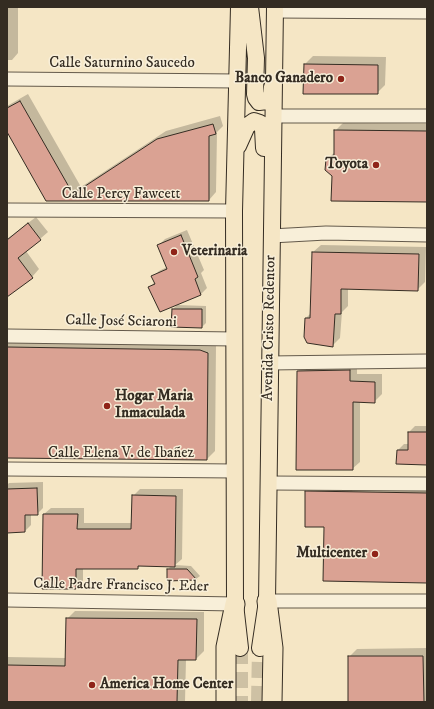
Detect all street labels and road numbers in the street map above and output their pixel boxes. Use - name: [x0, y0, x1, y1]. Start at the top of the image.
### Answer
- street label: Calle Saturnino Saucedo: [49, 55, 195, 73]
- street label: Calle Percy Fawcett: [62, 186, 180, 204]
- street label: Avenida Cristo Redentor: [260, 255, 280, 401]
- street label: Calle José Sciaroni: [65, 312, 177, 332]
- street label: Calle Elena V. de Ibañez: [48, 445, 194, 463]
- street label: Calle Padre Francisco J. Eder: [33, 575, 209, 597]

